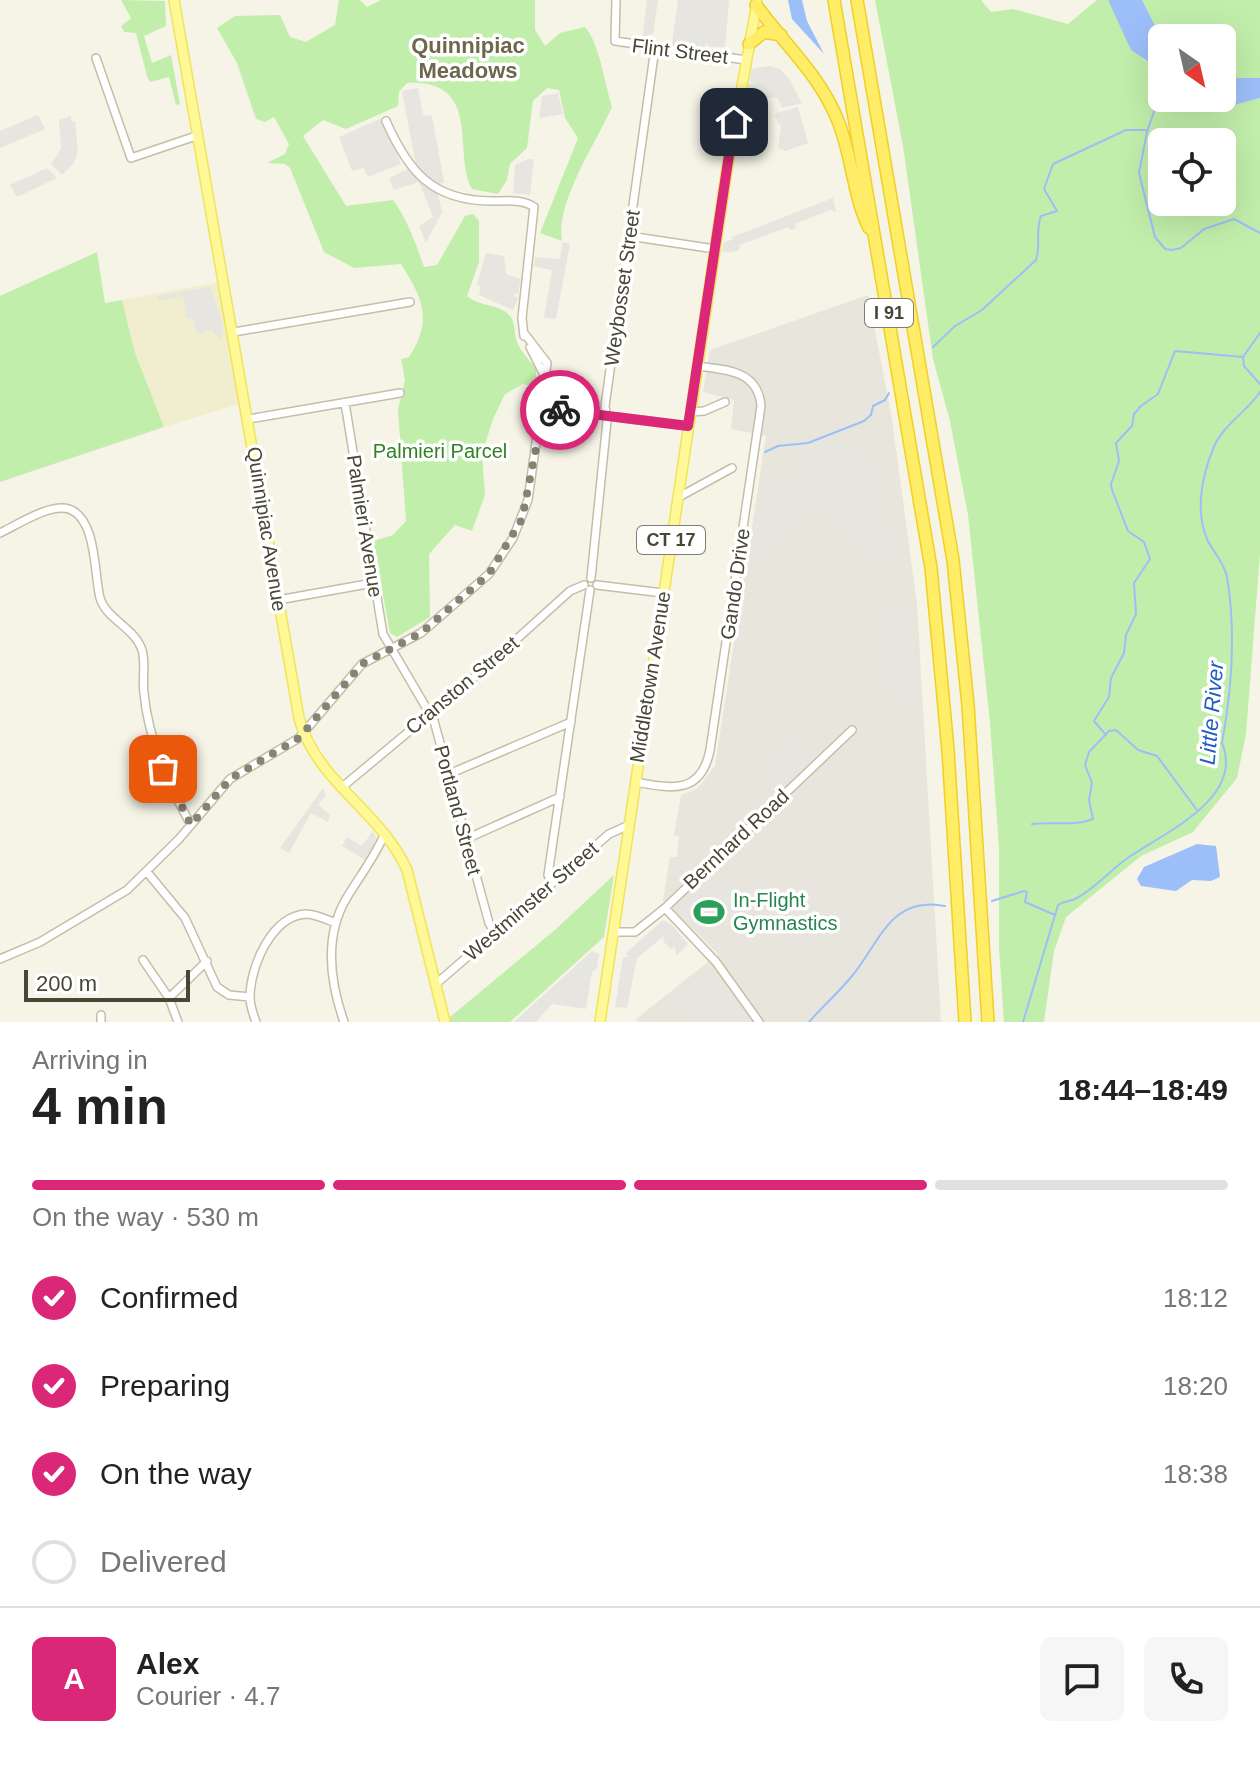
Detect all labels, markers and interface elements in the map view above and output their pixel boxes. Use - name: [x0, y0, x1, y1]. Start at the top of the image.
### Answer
- north arrow: [1148, 24, 1236, 112]
- map controls: [1148, 24, 1236, 216]
- district label: Quinnipiac Meadows: [411, 33, 525, 83]
- street label: Flint Street: [631, 34, 730, 68]
- pin: [700, 88, 768, 156]
- icon: home: [712, 100, 756, 144]
- button: locate: [1148, 128, 1236, 216]
- street label: Weybosset Street: [600, 208, 644, 368]
- road number: I 91: [865, 299, 913, 327]
- courier: [520, 370, 600, 450]
- icon: bike: [538, 388, 582, 432]
- park label: Palmieri Parcel: [373, 440, 507, 462]
- street label: Quinnipiac Avenue: [243, 445, 291, 613]
- street label: Palmieri Avenue: [343, 453, 387, 599]
- road number: CT 17: [637, 526, 705, 554]
- street label: Gando Drive: [716, 527, 754, 641]
- street label: Middletown Avenue: [626, 590, 674, 764]
- street label: Cranston Street: [401, 631, 523, 738]
- water label: Little River: [1195, 659, 1229, 766]
- pin: [129, 735, 197, 803]
- street label: Portland Street: [430, 743, 486, 878]
- icon: bag: [141, 747, 185, 791]
- street label: Bernhard Road: [679, 785, 793, 893]
- street label: Westminster Street: [460, 837, 603, 965]
- place label: In-Flight Gymnastics: [733, 889, 837, 934]
- sports icon: In-Flight Gymnastics: [692, 895, 726, 929]
- scale bar: [24, 966, 190, 1002]
- text: 200 m: [36, 971, 97, 996]
- text: Arriving in: [32, 1045, 148, 1075]
- text: 18:44–18:49: [1058, 1073, 1228, 1106]
- text: 4 min: [32, 1077, 168, 1135]
- text: On the way · 530 m: [32, 1202, 259, 1232]
- icon: check: [32, 1276, 76, 1320]
- text: Confirmed: [100, 1281, 238, 1314]
- text: 18:12: [1163, 1283, 1228, 1313]
- icon: check: [32, 1364, 76, 1408]
- text: Preparing: [100, 1369, 230, 1402]
- text: 18:20: [1163, 1371, 1228, 1401]
- icon: check: [32, 1452, 76, 1496]
- text: On the way: [100, 1457, 252, 1490]
- text: 18:38: [1163, 1459, 1228, 1489]
- text: Delivered: [100, 1545, 227, 1578]
- button: chat: [1040, 1637, 1124, 1721]
- button: phone: [1144, 1637, 1228, 1721]
- text: Alex: [136, 1647, 199, 1680]
- text: A: [63, 1662, 85, 1695]
- text: Courier · 4.7: [136, 1681, 281, 1711]

